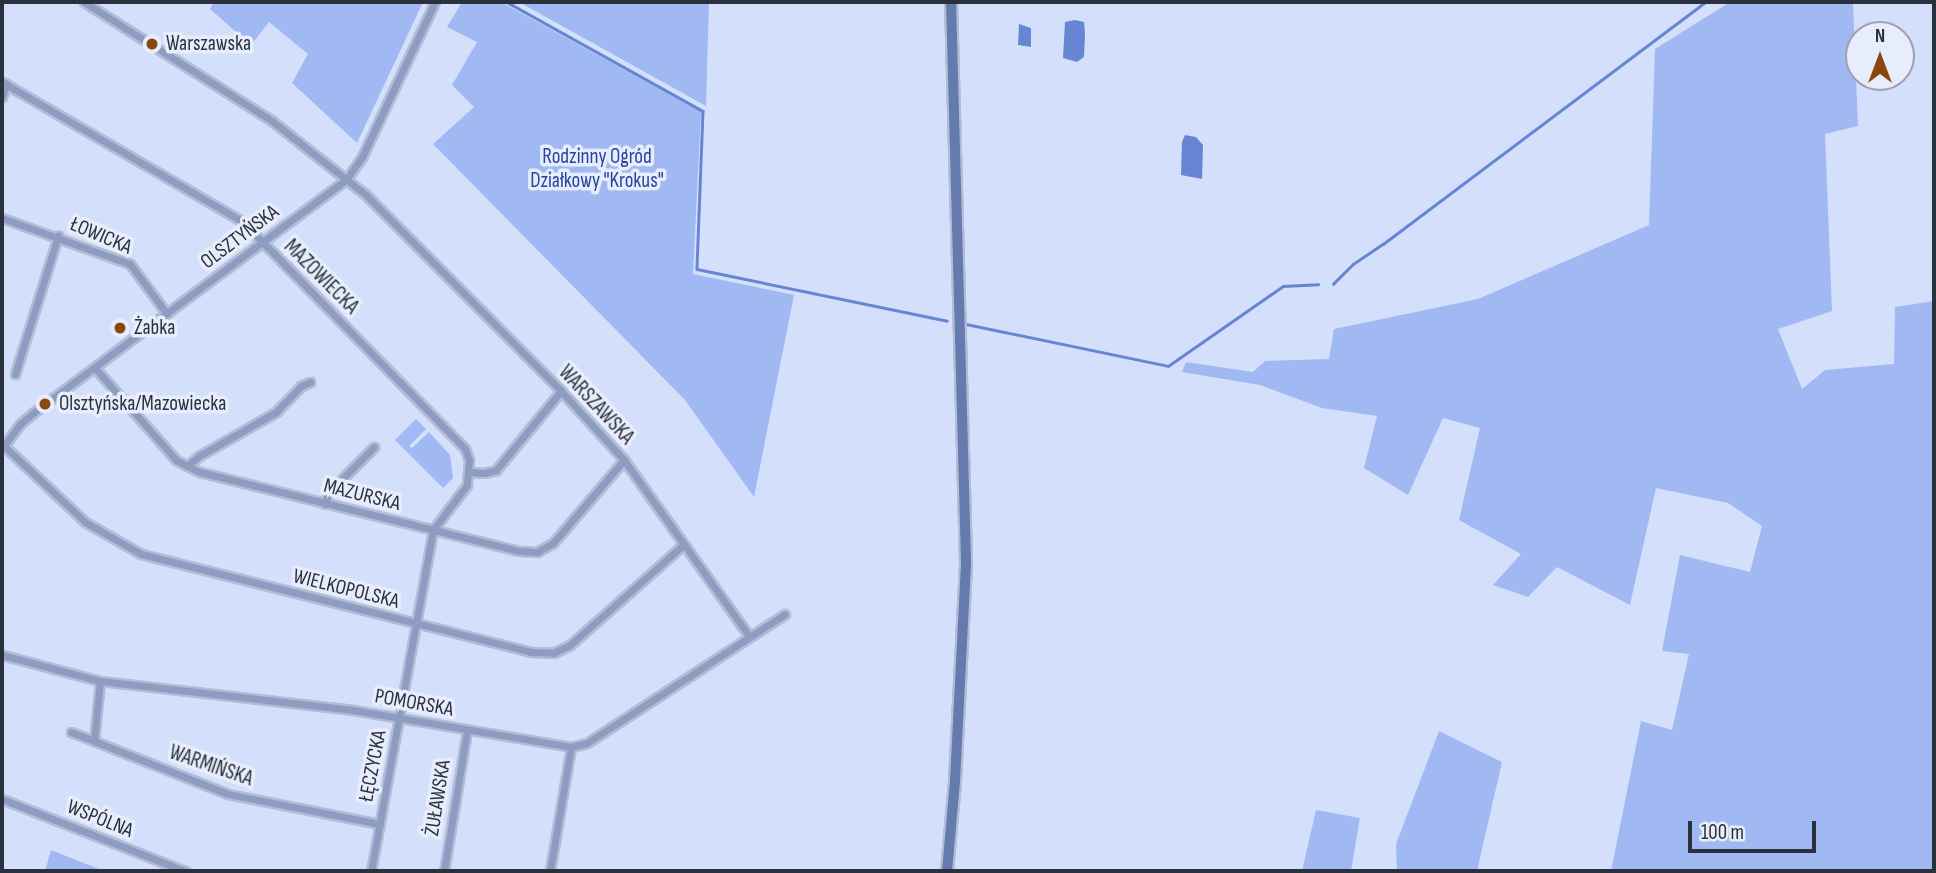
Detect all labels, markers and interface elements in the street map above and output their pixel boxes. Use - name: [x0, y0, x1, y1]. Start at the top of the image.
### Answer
- north arrow: [1845, 21, 1915, 91]
- text: N: [1875, 25, 1885, 48]
- place label: Warszawska: [166, 31, 251, 57]
- marker: Warszawska: [144, 36, 160, 52]
- park label: Rodzinny Ogród Działkowy "Krokus": [530, 144, 664, 194]
- street label: OLSZTYŃSKA: [196, 199, 284, 275]
- street label: ŁOWICKA: [66, 212, 136, 260]
- street label: MAZOWIECKA: [278, 234, 364, 320]
- place label: Żabka: [134, 315, 175, 341]
- marker: Żabka: [112, 320, 128, 336]
- street label: WARSZAWSKA: [553, 360, 639, 450]
- place label: Olsztyńska/Mazowiecka: [59, 391, 226, 417]
- marker: Olsztyńska/Mazowiecka: [37, 396, 53, 412]
- street label: MAZURSKA: [321, 473, 403, 517]
- street label: WIELKOPOLSKA: [290, 564, 402, 614]
- street label: POMORSKA: [373, 684, 455, 722]
- street label: ŁĘCZYCKA: [354, 728, 392, 804]
- street label: WARMIŃSKA: [166, 740, 256, 792]
- street label: ŻUŁAWSKA: [420, 758, 456, 838]
- street label: WSPÓLNA: [63, 794, 137, 844]
- scale bar: [1691, 806, 1819, 850]
- text: 100 m: [1701, 820, 1744, 845]

